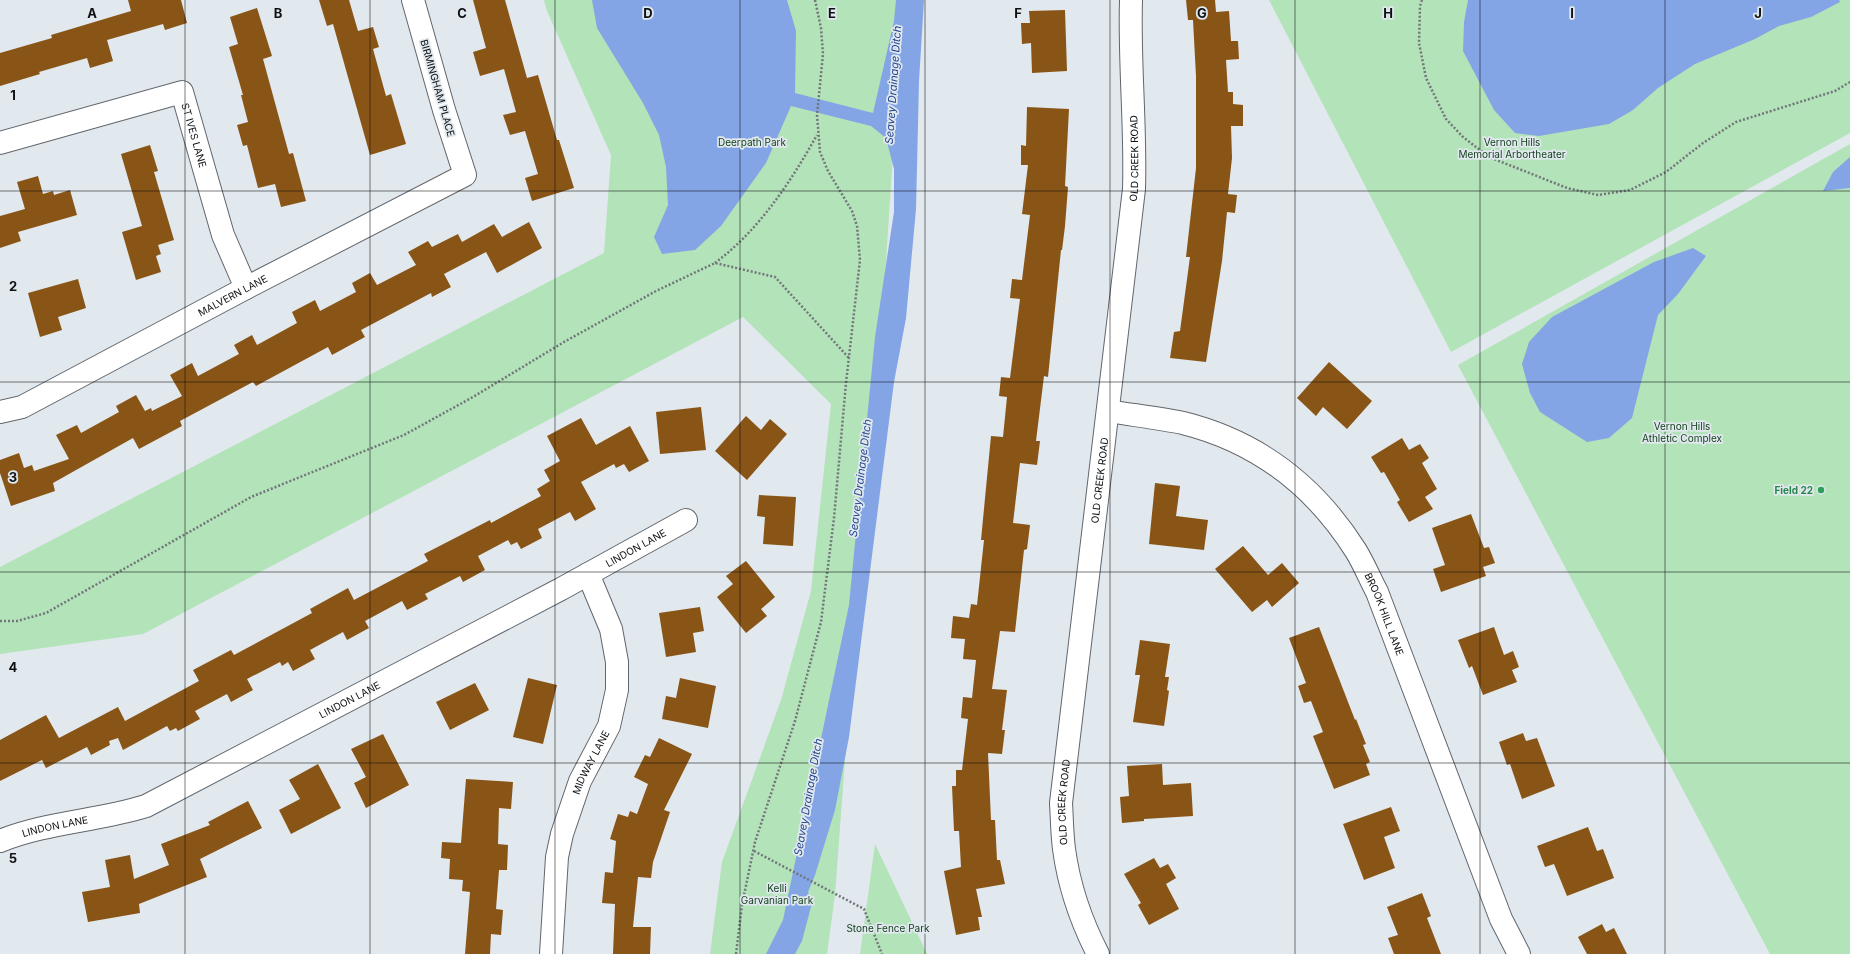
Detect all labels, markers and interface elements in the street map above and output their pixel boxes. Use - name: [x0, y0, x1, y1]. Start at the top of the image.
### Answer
- text: A: [87, 5, 97, 21]
- text: B: [274, 5, 283, 21]
- text: C: [457, 5, 467, 21]
- text: D: [643, 5, 653, 21]
- text: E: [828, 5, 836, 21]
- text: F: [1014, 5, 1022, 21]
- text: G: [1197, 5, 1207, 21]
- text: H: [1383, 5, 1393, 21]
- text: I: [1570, 5, 1574, 21]
- text: J: [1754, 5, 1762, 21]
- water label: Seavey Drainage Ditch: [882, 25, 904, 145]
- street label: BIRMINGHAM PLACE: [418, 38, 458, 138]
- text: 1: [10, 87, 16, 103]
- street label: ST IVES LANE: [179, 102, 209, 169]
- street label: OLD CREEK ROAD: [1127, 115, 1140, 202]
- park label: Deerpath Park: [718, 136, 787, 148]
- park label: Vernon Hills Memorial Arbortheater: [1458, 136, 1566, 160]
- street label: MALVERN LANE: [196, 272, 269, 318]
- text: 2: [9, 278, 17, 294]
- water label: Seavey Drainage Ditch: [846, 418, 874, 538]
- park label: Vernon Hills Athletic Complex: [1642, 420, 1723, 444]
- street label: OLD CREEK ROAD: [1088, 437, 1110, 524]
- text: 3: [9, 469, 17, 485]
- place label: Field 22: [1774, 484, 1813, 496]
- marker: Field 22: [1816, 485, 1826, 495]
- street label: LINDON LANE: [603, 526, 668, 569]
- street label: BROOK HILL LANE: [1362, 571, 1406, 657]
- text: 4: [9, 659, 18, 675]
- street label: LINDON LANE: [317, 679, 382, 720]
- street label: MIDWAY LANE: [570, 728, 612, 796]
- water label: Seavey Drainage Ditch: [791, 737, 825, 857]
- street label: OLD CREEK ROAD: [1055, 758, 1072, 846]
- street label: LINDON LANE: [20, 813, 89, 839]
- text: 5: [9, 850, 17, 866]
- park label: Kelli Garvanian Park: [741, 882, 814, 906]
- park label: Stone Fence Park: [846, 922, 930, 934]

